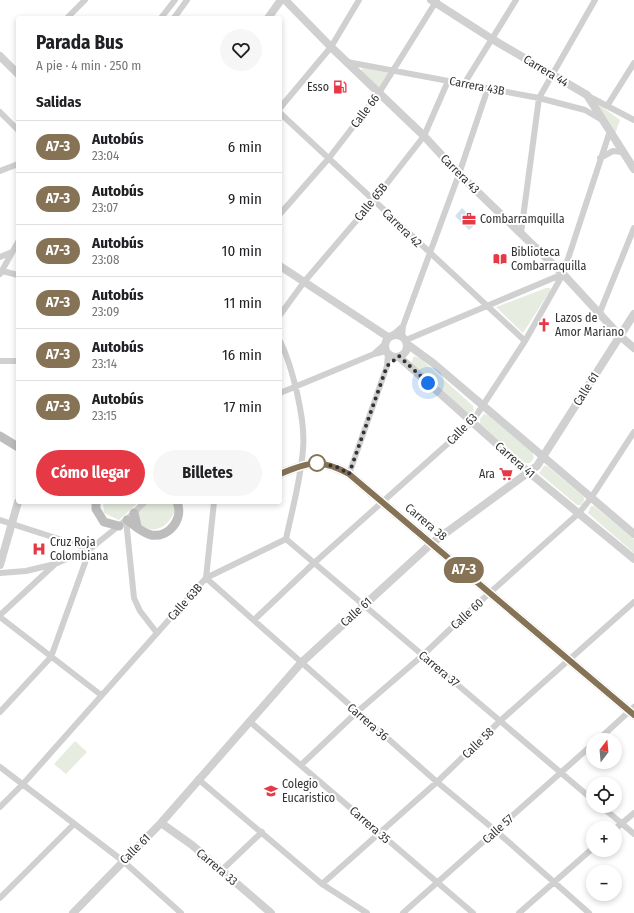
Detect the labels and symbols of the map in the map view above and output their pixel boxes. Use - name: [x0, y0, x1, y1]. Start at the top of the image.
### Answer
- street label: Carrera 44: [521, 52, 571, 90]
- street label: Carrera 43B: [448, 74, 506, 98]
- fuel station icon: Esso: [332, 79, 348, 95]
- place label: Esso: [307, 80, 329, 94]
- street label: Calle 66: [348, 91, 382, 131]
- street label: Carrera 43: [438, 152, 482, 196]
- street label: Calle 65B: [351, 180, 391, 224]
- street label: Carrera 42: [379, 206, 425, 250]
- office icon: Combarramquilla: [461, 211, 477, 227]
- place label: Combarramquilla: [480, 212, 565, 226]
- place label: Biblioteca Combarraquilla: [511, 245, 586, 273]
- library icon: Biblioteca Combarraquilla: [492, 251, 508, 267]
- place label: Lazos de Amor Mariano: [555, 311, 624, 339]
- church icon: Lazos de Amor Mariano: [536, 317, 552, 333]
- street label: Calle 61: [570, 370, 602, 408]
- your location: [418, 373, 438, 393]
- street label: Calle 63: [444, 410, 480, 448]
- street label: Carrera 41: [492, 439, 538, 481]
- unlabelled marker: [308, 454, 326, 472]
- supermarket icon: Ara: [498, 466, 514, 482]
- place label: Ara: [479, 467, 495, 481]
- street label: Carrera 38: [402, 501, 450, 543]
- place label: Cruz Roja Colombiana: [50, 535, 108, 563]
- hospital icon: Cruz Roja Colombiana: [31, 541, 47, 557]
- line badge: A7-3: [436, 557, 492, 583]
- street label: Calle 63B: [165, 580, 205, 623]
- street label: Calle 61: [338, 594, 374, 630]
- street label: Calle 60: [448, 596, 486, 632]
- street label: Carrera 37: [416, 648, 462, 690]
- street label: Carrera 36: [345, 700, 391, 744]
- street label: Calle 58: [459, 725, 497, 761]
- north arrow: [586, 733, 622, 769]
- place label: Colegio Eucaristico: [282, 777, 335, 805]
- school or university icon: Colegio Eucaristico: [263, 783, 279, 799]
- street label: Carrera 35: [347, 804, 394, 847]
- street label: Calle 57: [480, 811, 516, 847]
- street label: Calle 61: [117, 831, 153, 867]
- street label: Carrera 33: [194, 846, 240, 888]

